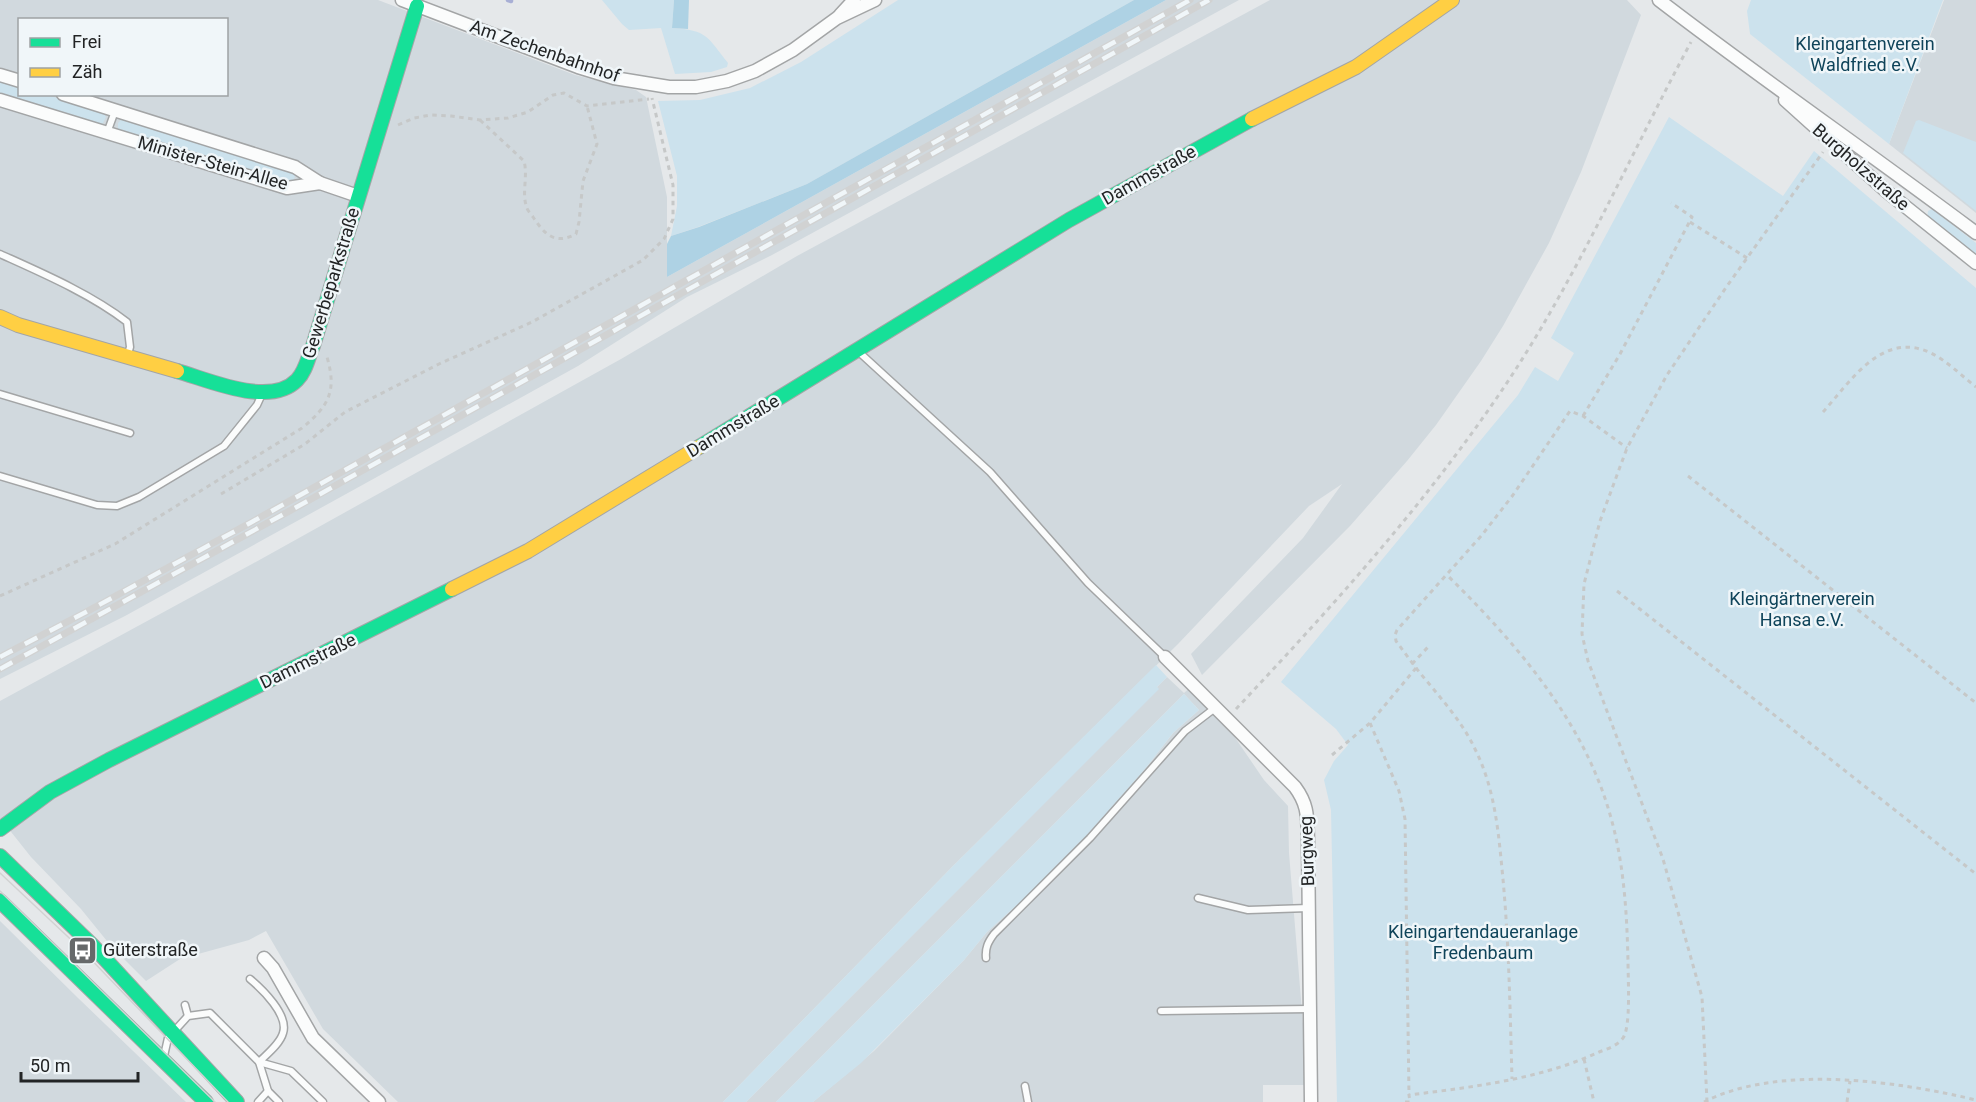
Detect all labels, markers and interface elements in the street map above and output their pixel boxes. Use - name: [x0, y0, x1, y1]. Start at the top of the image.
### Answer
- street label: Am Zechenbahnhof: [467, 15, 624, 86]
- legend: [18, 18, 228, 96]
- text: Frei: [72, 31, 102, 52]
- park label: Kleingartenverein Waldfried e.V.: [1795, 33, 1935, 75]
- text: Zäh: [72, 61, 103, 82]
- street label: Burgholzstraße: [1809, 119, 1914, 214]
- street label: Minister-Stein-Allee: [136, 131, 291, 194]
- street label: Dammstraße: [1098, 140, 1199, 209]
- street label: Gewerbeparkstraße: [298, 205, 363, 361]
- street label: Dammstraße: [683, 390, 783, 461]
- park label: Kleingärtnerverein Hansa e.V.: [1729, 588, 1875, 630]
- street label: Dammstraße: [256, 628, 359, 693]
- street label: Burgweg: [1295, 815, 1318, 887]
- park label: Kleingartendaueranlage Fredenbaum: [1388, 921, 1578, 963]
- bus stop icon: Güterstraße: [66, 934, 98, 966]
- place label: Güterstraße: [103, 939, 198, 960]
- scale bar: [21, 1045, 138, 1083]
- text: 50 m: [30, 1055, 70, 1076]

